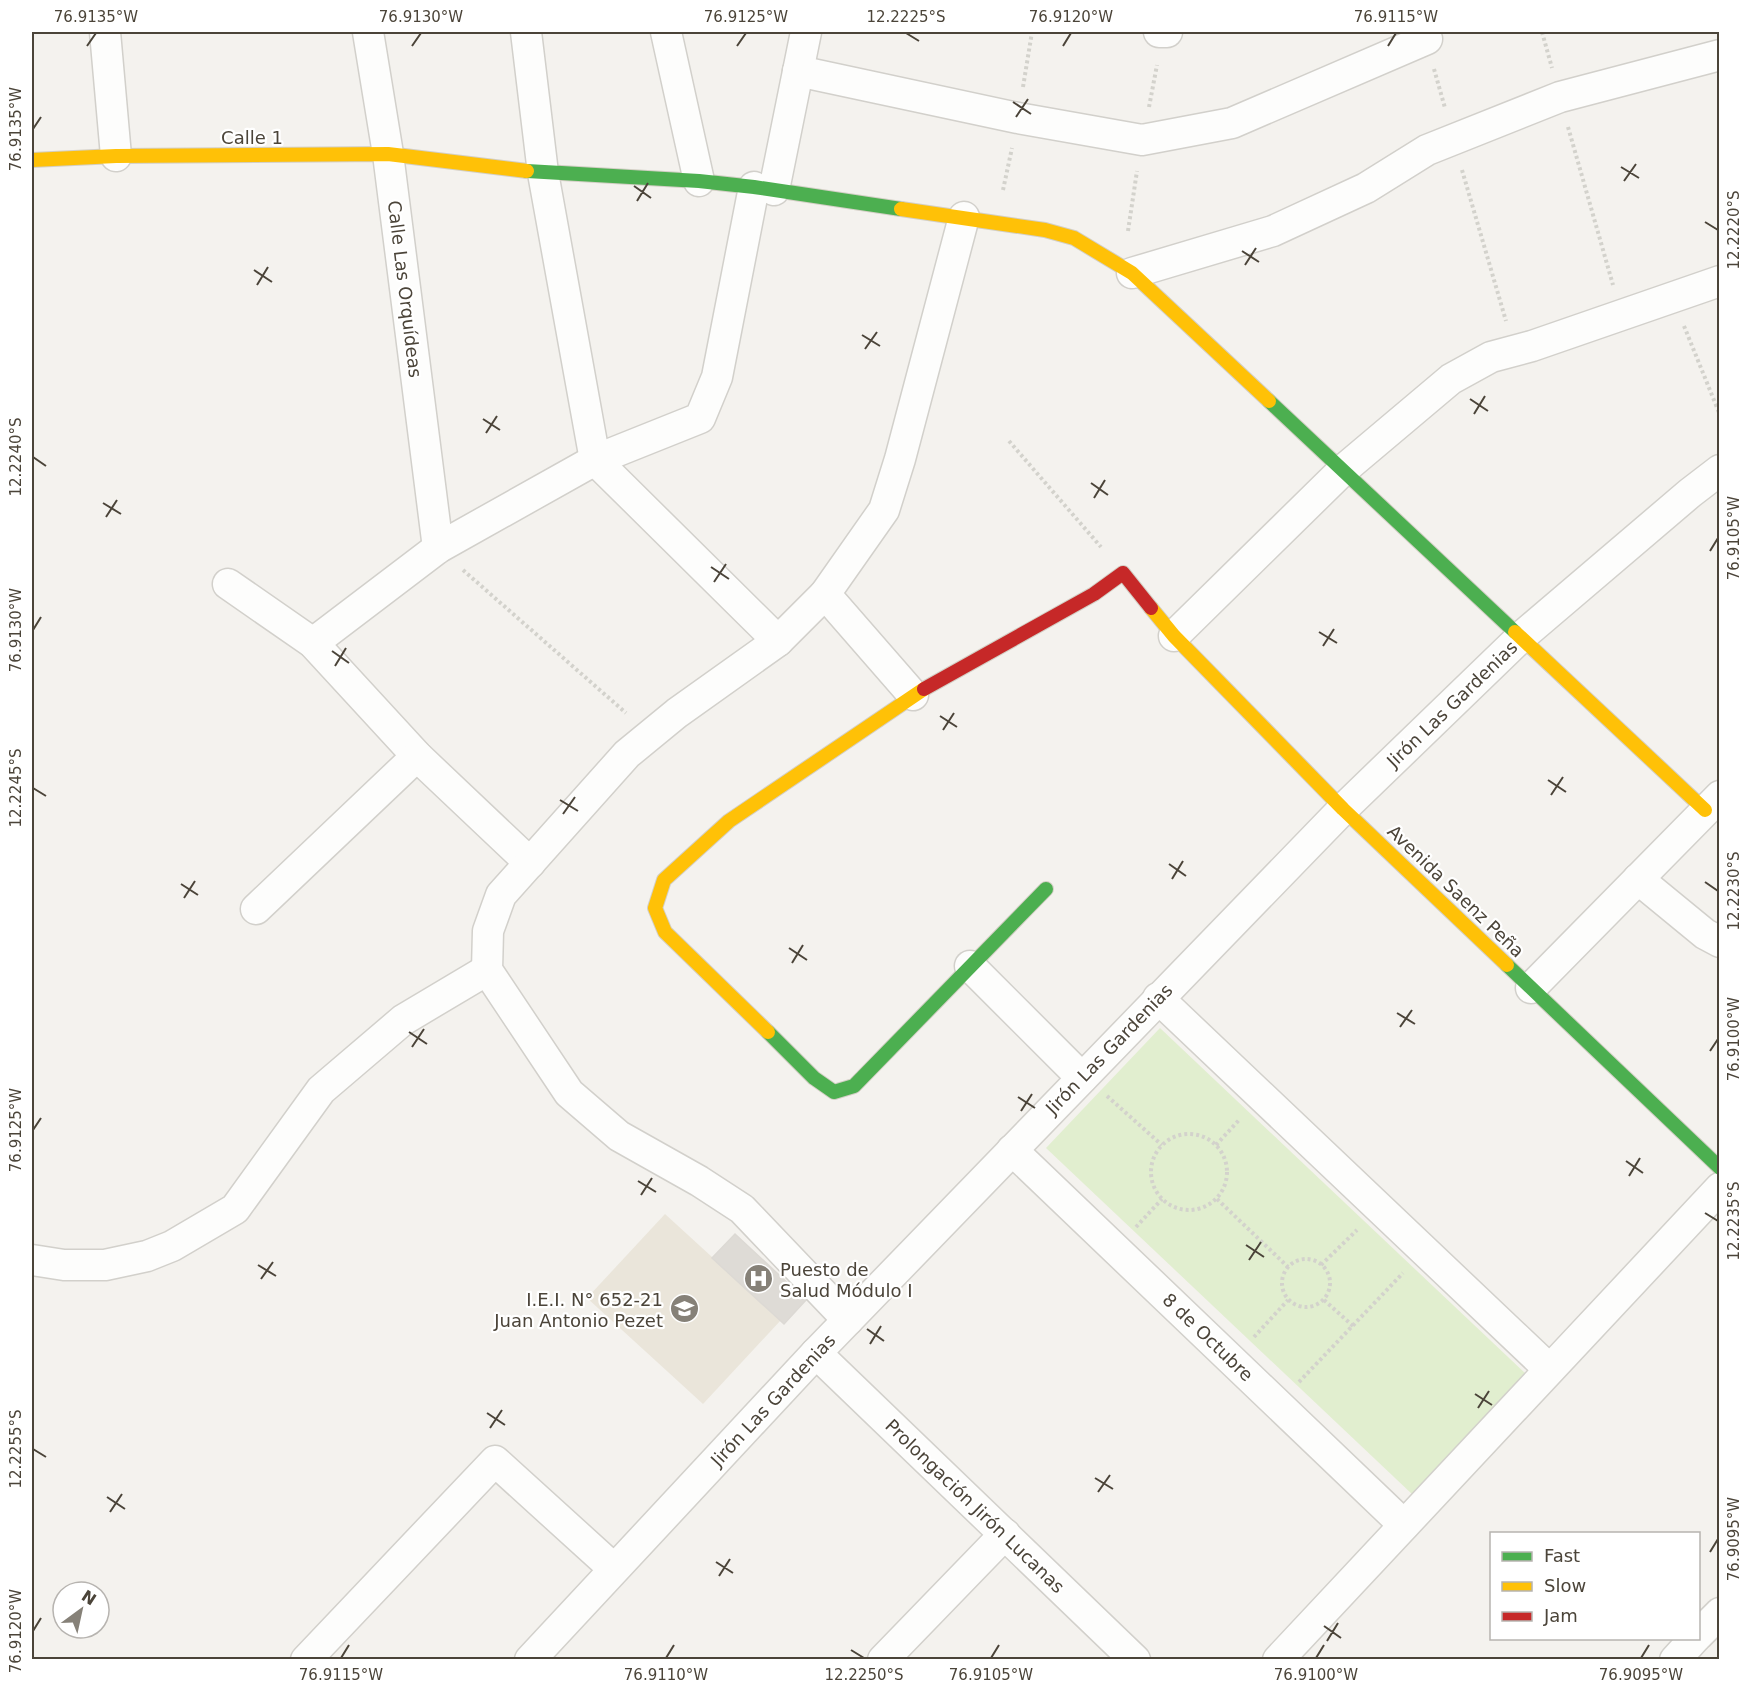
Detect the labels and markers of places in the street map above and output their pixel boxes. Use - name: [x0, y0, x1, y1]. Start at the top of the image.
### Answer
- place label: Puesto de Salud Módulo I: [780, 1259, 912, 1301]
- hospital icon: Puesto de Salud Módulo I: [743, 1263, 775, 1295]
- place label: I.E.I. N° 652-21 Juan Antonio Pezet: [493, 1289, 663, 1331]
- school or university icon: I.E.I. N° 652-21 Juan Antonio Pezet: [668, 1293, 700, 1325]

